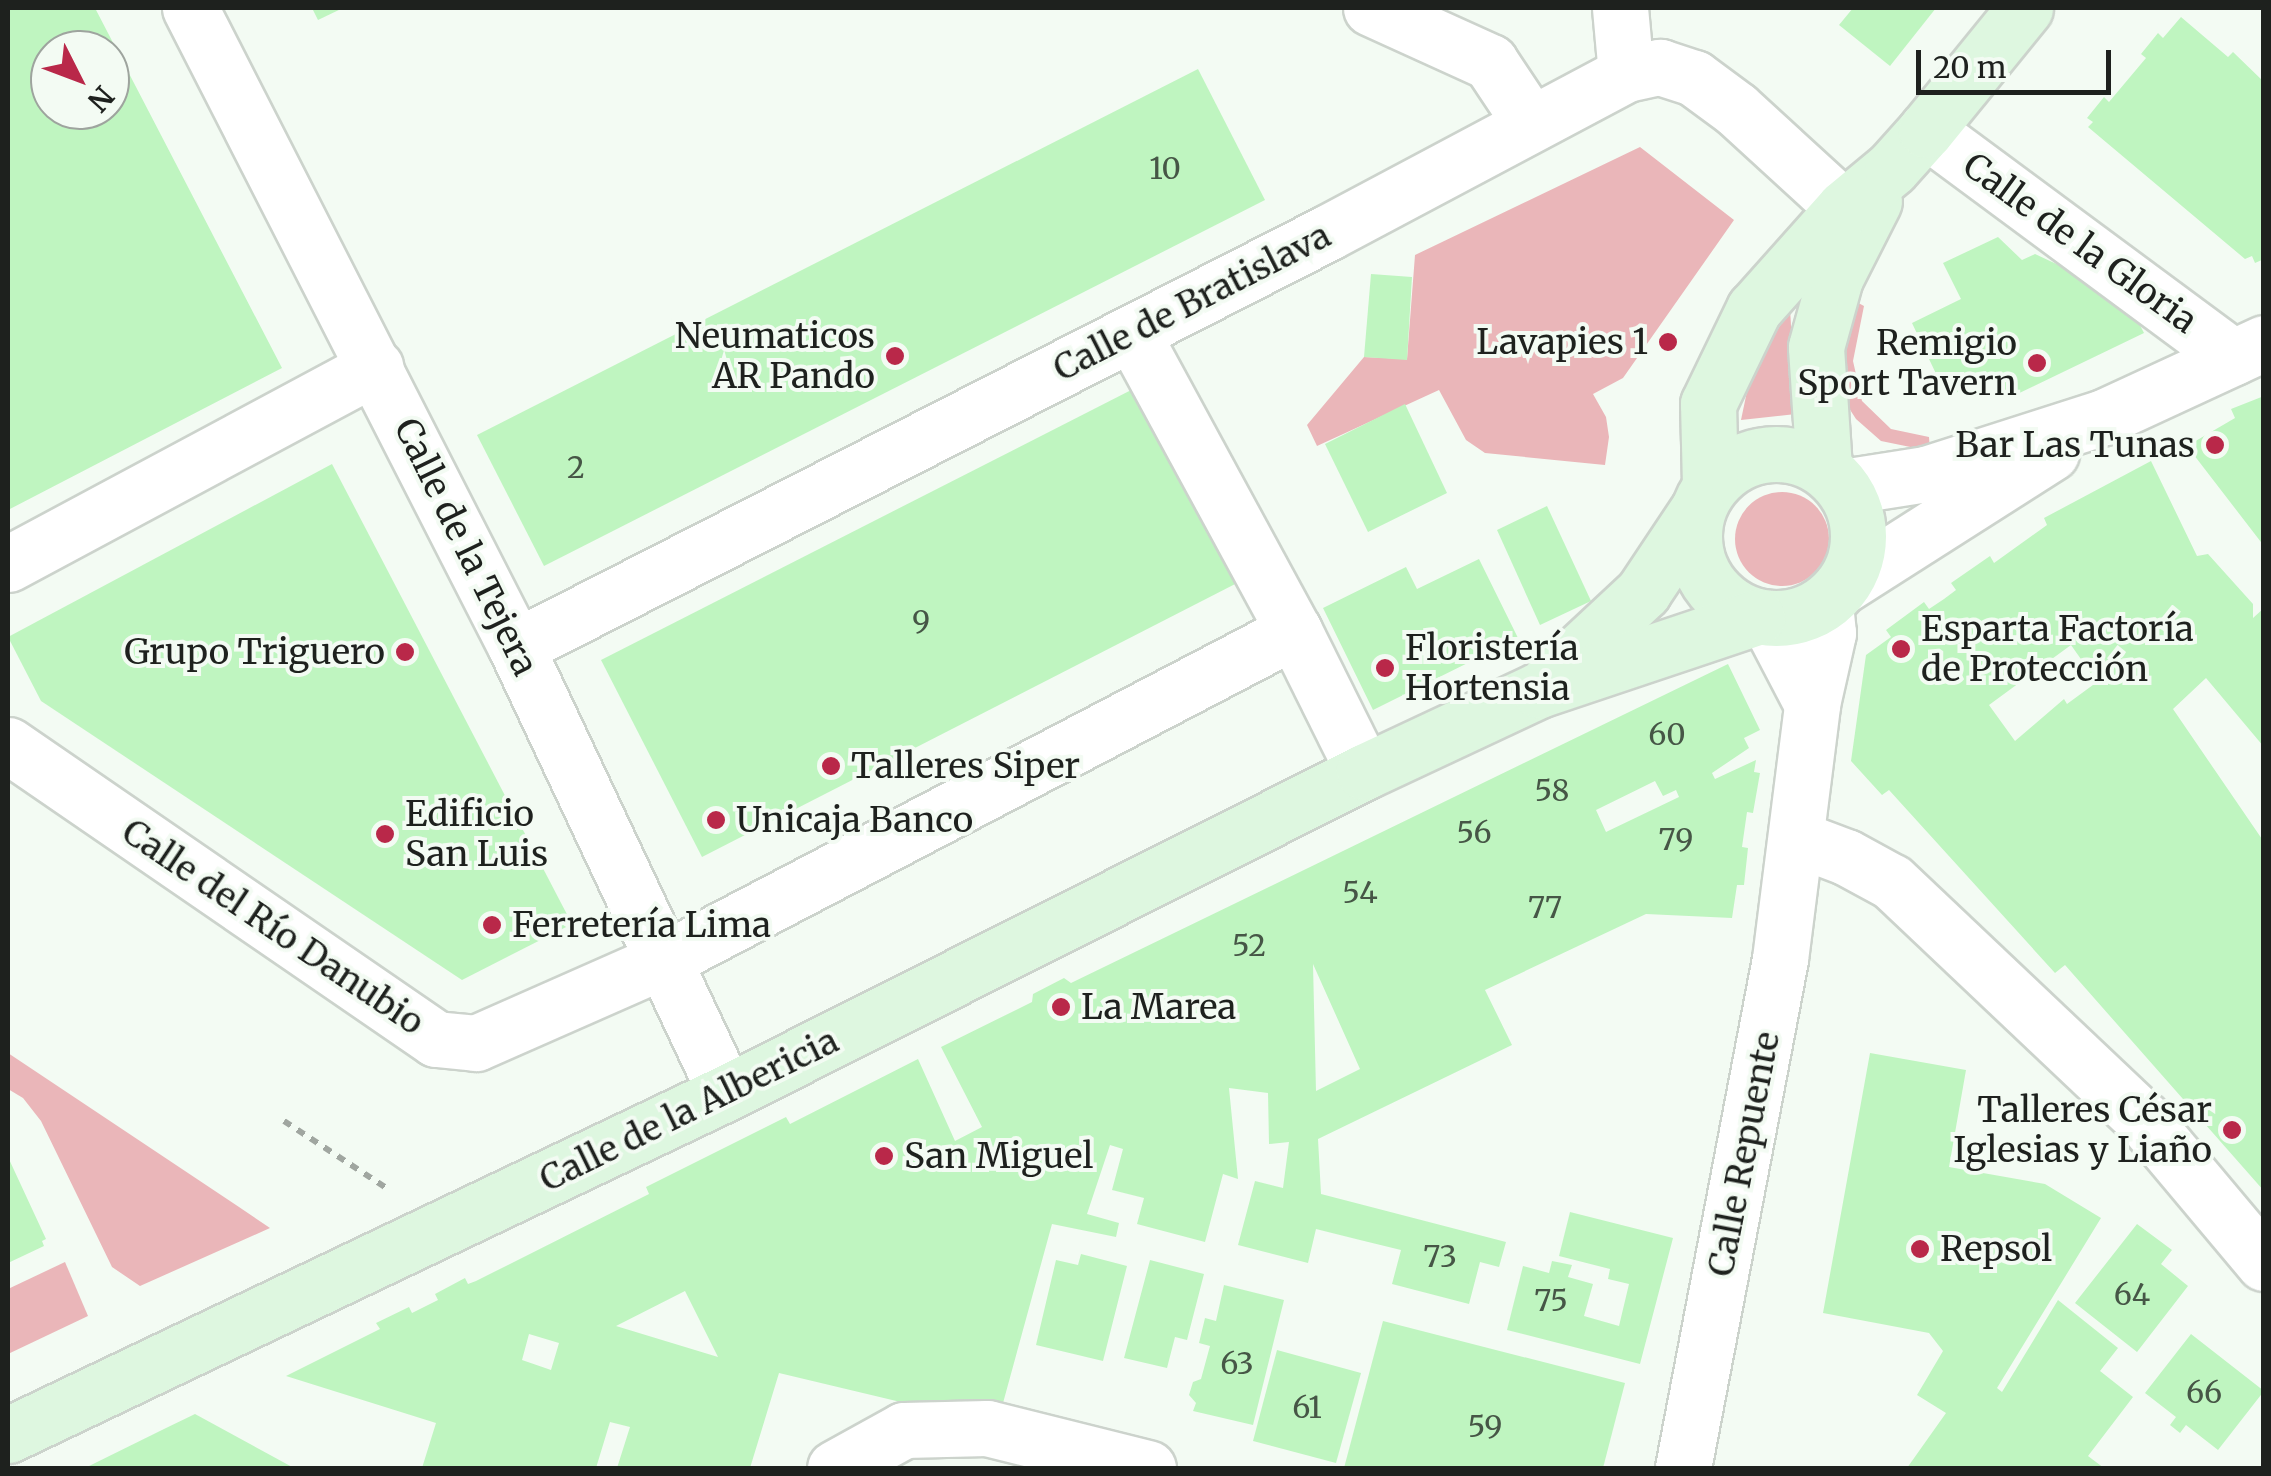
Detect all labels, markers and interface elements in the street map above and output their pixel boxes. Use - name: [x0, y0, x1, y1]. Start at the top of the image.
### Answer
- north arrow: [30, 30, 130, 130]
- scale bar: [1921, 30, 2116, 92]
- text: 20 m: [1933, 48, 2006, 86]
- text: N: [80, 78, 122, 119]
- street label: Calle de la Gloria: [1955, 144, 2205, 342]
- house number: 10: [1149, 150, 1181, 186]
- street label: Calle de Bratislava: [1047, 214, 1337, 390]
- place label: Neumaticos AR Pando: [675, 315, 875, 397]
- place label: Lavapies 1: [1476, 321, 1648, 363]
- place label: Remigio Sport Tavern: [1797, 322, 2017, 404]
- marker: Lavapies 1: [1657, 331, 1679, 353]
- marker: Neumaticos AR Pando: [884, 345, 906, 367]
- marker: Remigio Sport Tavern: [2026, 352, 2048, 374]
- street label: Calle de la Tejera: [386, 412, 546, 682]
- place label: Bar Las Tunas: [1955, 424, 2195, 466]
- marker: Bar Las Tunas: [2204, 434, 2226, 456]
- house number: 2: [567, 449, 585, 485]
- house number: 9: [912, 603, 930, 639]
- place label: Esparta Factoría de Protección: [1921, 608, 2194, 690]
- place label: Floristería Hortensia: [1405, 627, 1579, 709]
- place label: Grupo Triguero: [124, 631, 385, 673]
- marker: Esparta Factoría de Protección: [1890, 638, 1912, 660]
- marker: Grupo Triguero: [394, 641, 416, 663]
- marker: Floristería Hortensia: [1374, 657, 1396, 679]
- house number: 60: [1648, 716, 1686, 752]
- place label: Talleres Siper: [851, 745, 1080, 787]
- marker: Talleres Siper: [820, 755, 842, 777]
- house number: 58: [1535, 772, 1569, 808]
- place label: Edificio San Luis: [405, 793, 548, 875]
- place label: Unicaja Banco: [736, 799, 973, 841]
- marker: Unicaja Banco: [705, 809, 727, 831]
- street label: Calle del Río Danubio: [114, 810, 432, 1044]
- house number: 56: [1456, 814, 1492, 850]
- house number: 79: [1659, 821, 1693, 857]
- marker: Edificio San Luis: [374, 823, 396, 845]
- house number: 54: [1342, 874, 1378, 910]
- house number: 77: [1528, 889, 1562, 925]
- place label: Ferretería Lima: [512, 904, 771, 946]
- marker: Ferretería Lima: [481, 914, 503, 936]
- house number: 52: [1232, 927, 1266, 963]
- place label: La Marea: [1081, 986, 1236, 1028]
- marker: La Marea: [1050, 996, 1072, 1018]
- street label: Calle de la Albericia: [533, 1020, 845, 1200]
- street label: Calle Repuente: [1700, 1028, 1788, 1280]
- place label: Talleres César Iglesias y Liaño: [1953, 1089, 2212, 1171]
- marker: Talleres César Iglesias y Liaño: [2221, 1119, 2243, 1141]
- place label: San Miguel: [904, 1135, 1093, 1177]
- marker: San Miguel: [873, 1145, 895, 1167]
- place label: Repsol: [1940, 1228, 2052, 1270]
- house number: 73: [1423, 1238, 1457, 1274]
- marker: Repsol: [1909, 1238, 1931, 1260]
- house number: 64: [2114, 1276, 2150, 1312]
- house number: 75: [1534, 1282, 1568, 1318]
- house number: 63: [1220, 1345, 1254, 1381]
- house number: 66: [2186, 1374, 2222, 1410]
- house number: 61: [1292, 1389, 1322, 1425]
- house number: 59: [1468, 1408, 1502, 1444]

